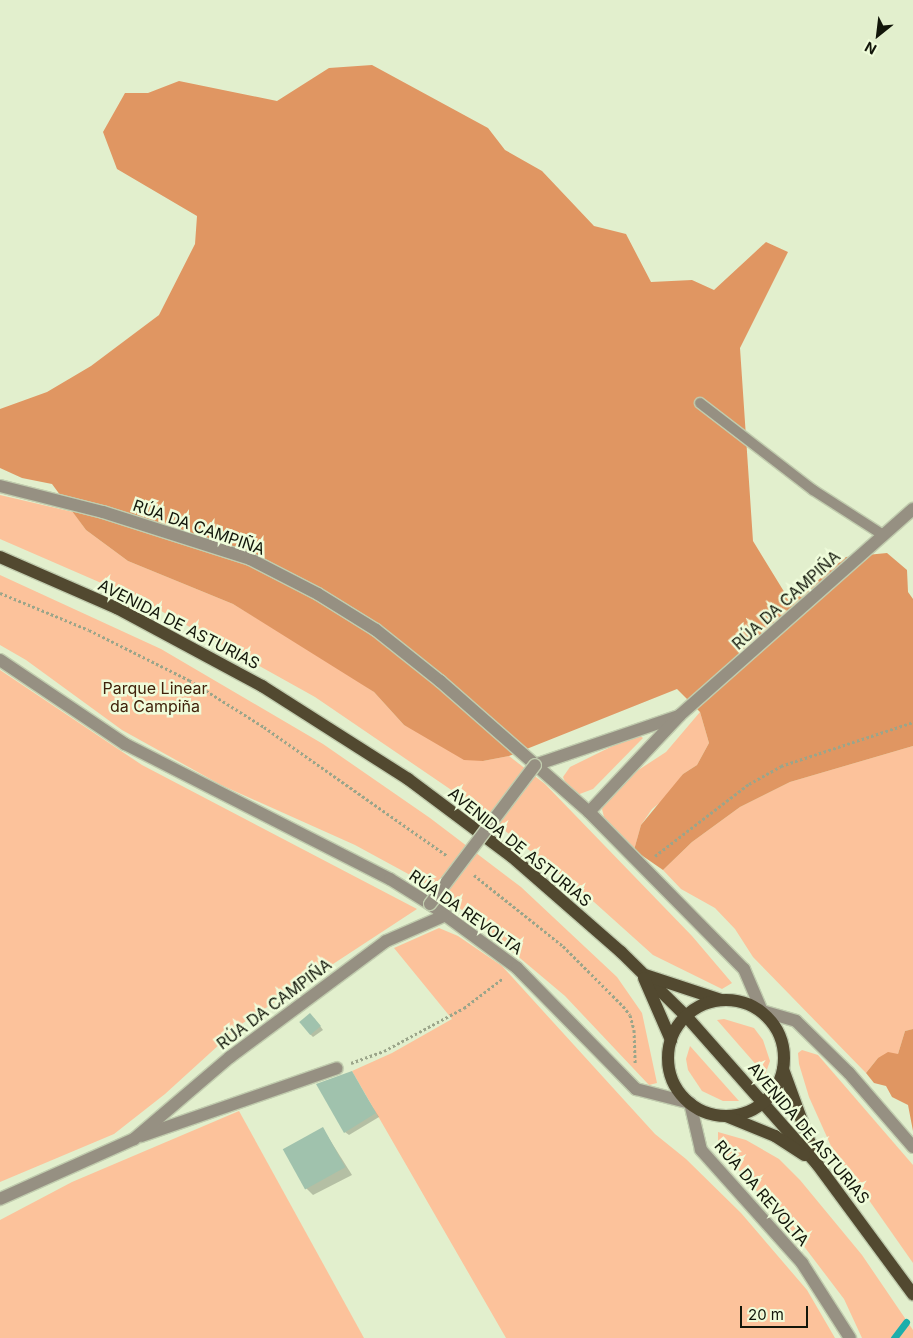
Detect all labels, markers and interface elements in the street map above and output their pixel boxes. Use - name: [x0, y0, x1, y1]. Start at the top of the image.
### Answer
- north arrow: [853, 10, 903, 60]
- text: N: [862, 39, 879, 59]
- street label: RÚA DA CAMPIÑA: [130, 495, 268, 559]
- street label: RÚA DA CAMPIÑA: [728, 547, 844, 653]
- street label: AVENIDA DE ASTURIAS: [95, 575, 263, 673]
- park label: Parque Linear da Campiña: [103, 678, 207, 716]
- street label: AVENIDA DE ASTURIAS: [445, 783, 595, 911]
- street label: RÚA DA REVOLTA: [406, 866, 526, 958]
- street label: RÚA DA CAMPIÑA: [213, 955, 335, 1053]
- street label: AVENIDA DE ASTURIAS: [744, 1058, 874, 1208]
- street label: RÚA DA REVOLTA: [711, 1136, 813, 1250]
- scale bar: [743, 1296, 810, 1328]
- text: 20 m: [748, 1305, 784, 1324]

